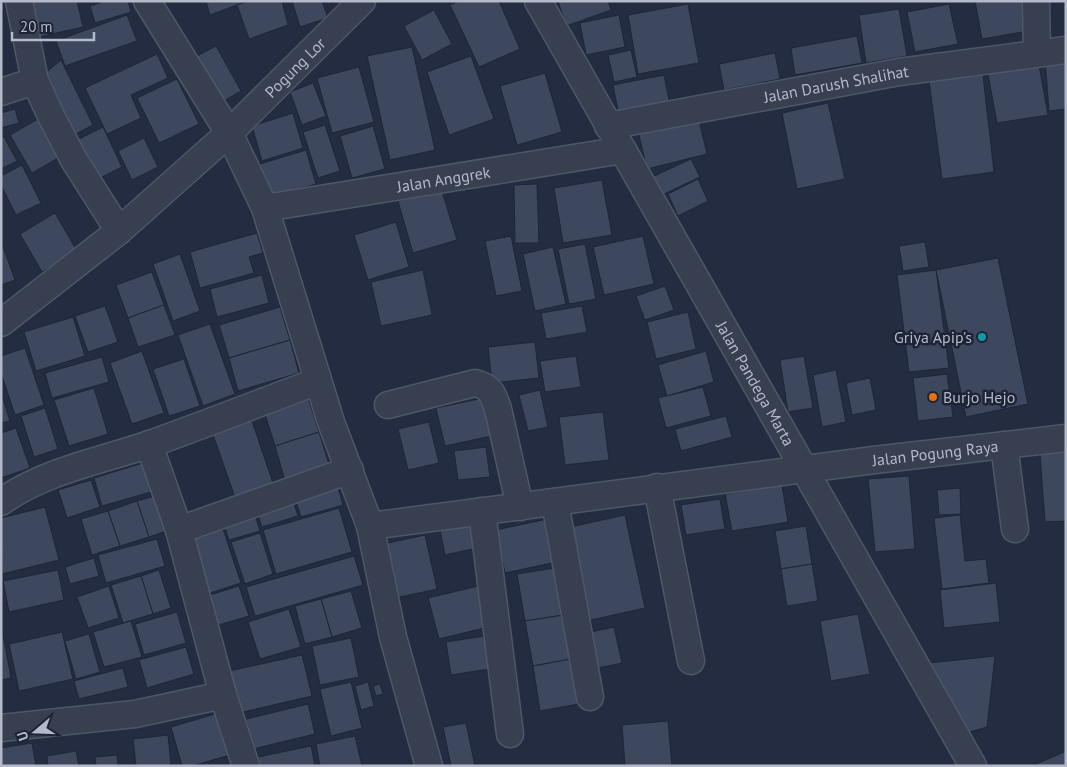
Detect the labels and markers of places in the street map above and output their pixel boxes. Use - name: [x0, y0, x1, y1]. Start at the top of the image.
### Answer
- place label: Griya Apip's: [894, 327, 972, 347]
- marker: Griya Apip's: [976, 331, 988, 343]
- place label: Burjo Hejo: [943, 387, 1015, 407]
- marker: Burjo Hejo: [927, 391, 939, 403]

